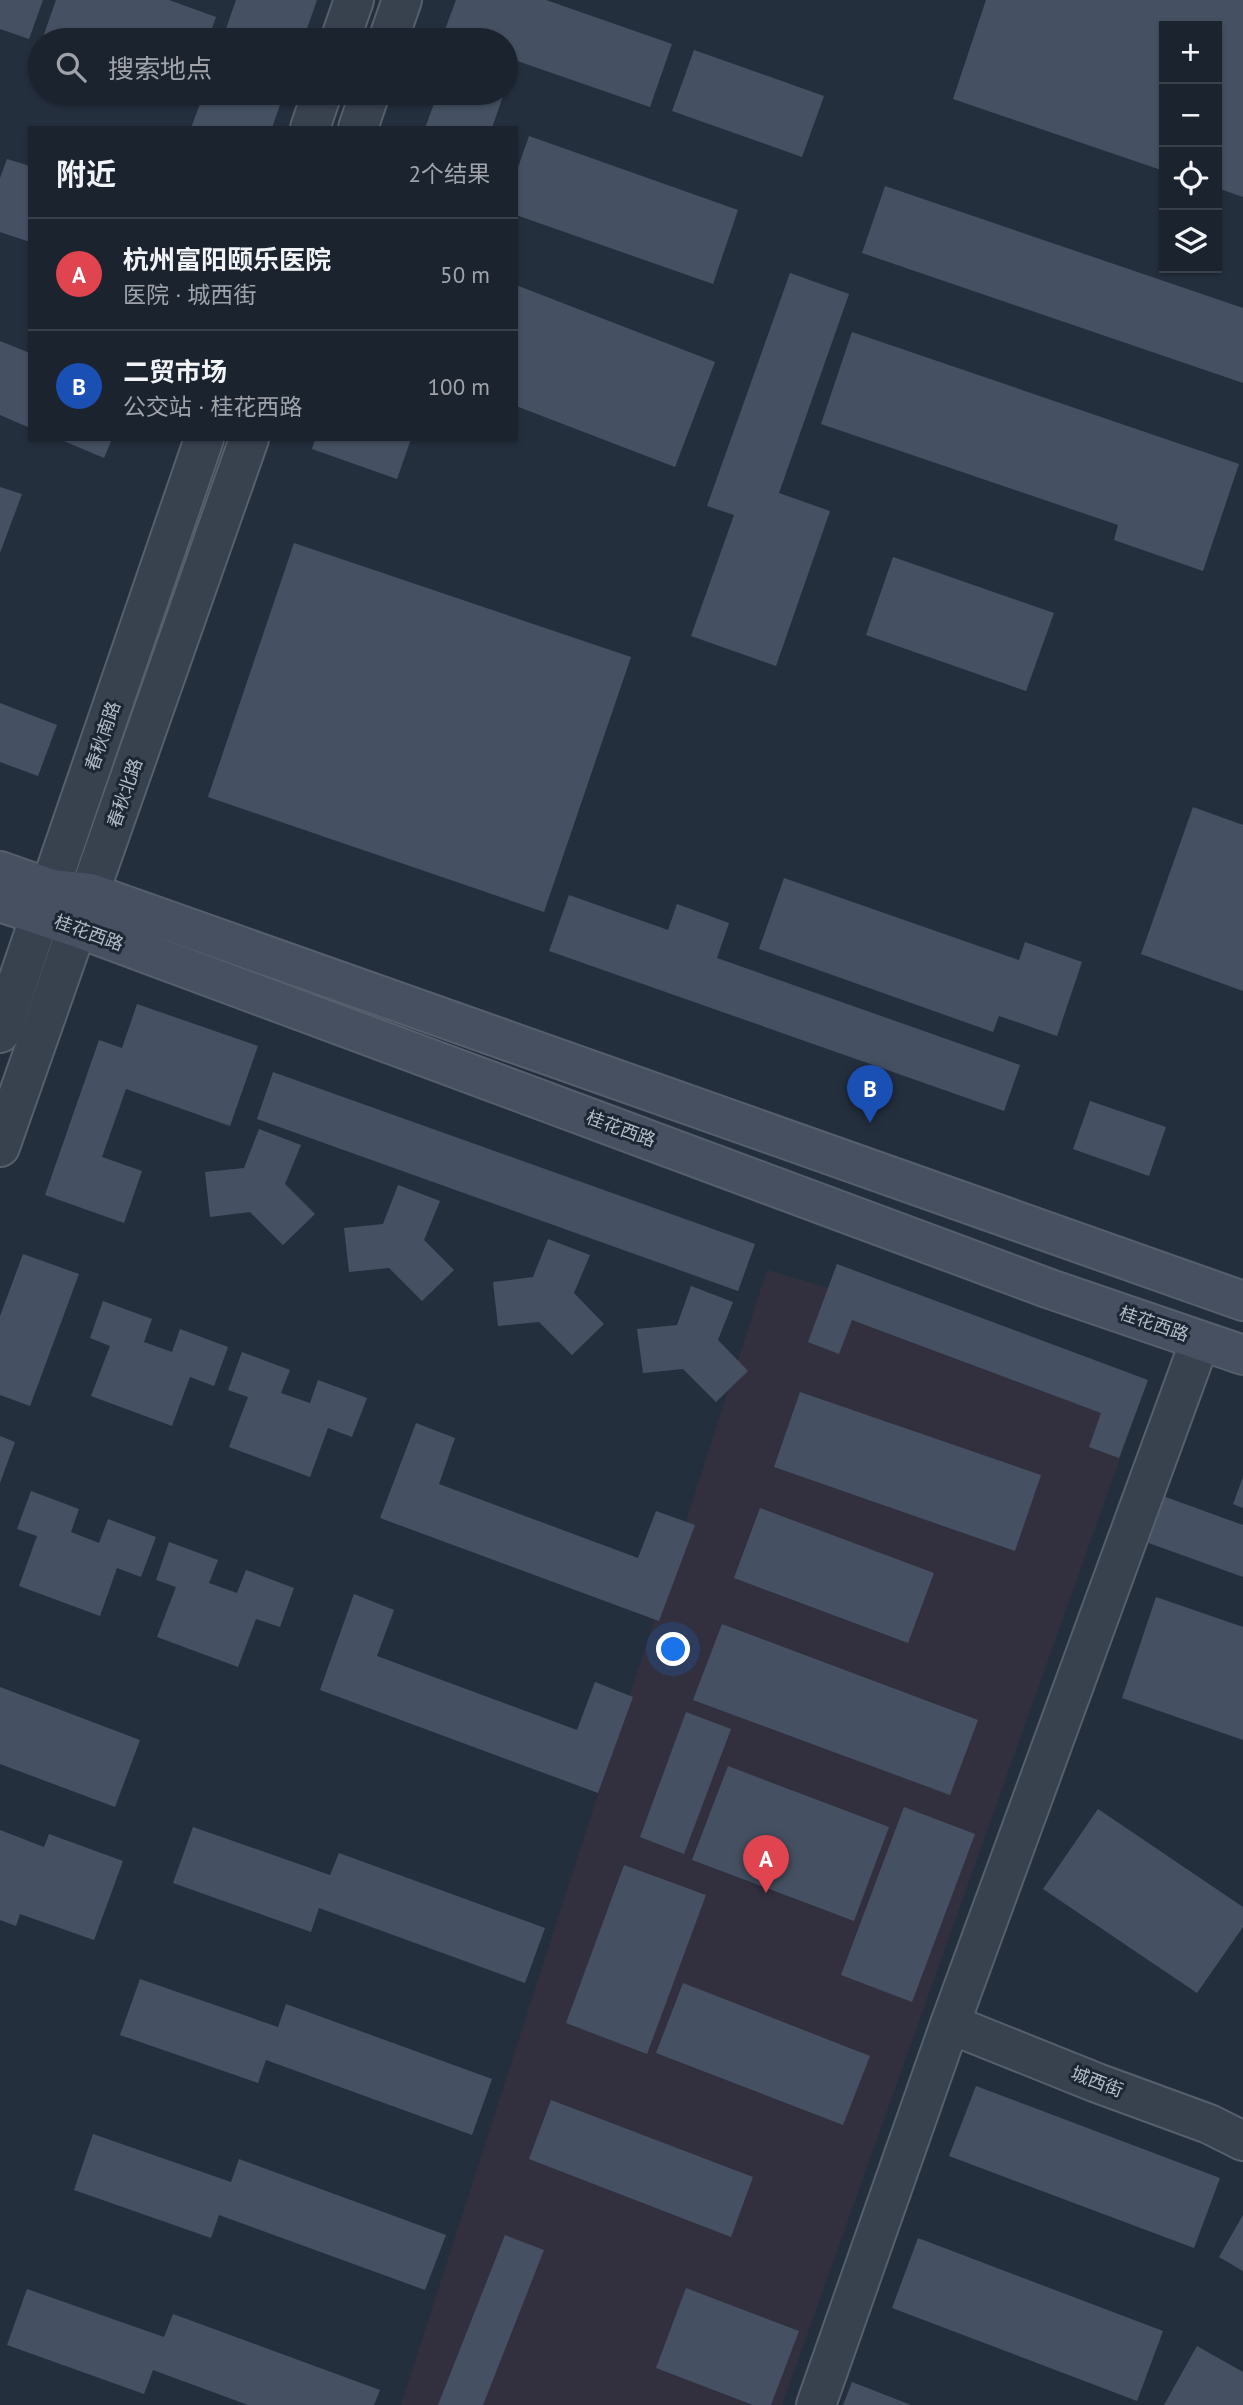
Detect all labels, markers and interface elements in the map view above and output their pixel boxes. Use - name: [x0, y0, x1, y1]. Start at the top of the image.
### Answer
- map controls: [1159, 21, 1222, 273]
- button: +: [1159, 21, 1222, 84]
- search box: [28, 28, 518, 105]
- icon: search: [52, 48, 90, 86]
- text: 搜索地点: [108, 52, 212, 85]
- button: −: [1159, 84, 1222, 147]
- button: locate: [1159, 147, 1222, 210]
- text: 附近: [56, 154, 116, 193]
- text: 2个结果: [408, 159, 490, 188]
- button: layers: [1159, 210, 1222, 273]
- text: 杭州富阳颐乐医院: [123, 243, 331, 276]
- text: A: [72, 260, 86, 289]
- text: 50 m: [440, 260, 490, 289]
- text: 医院 · 城西街: [123, 280, 256, 309]
- text: 二贸市场: [123, 355, 227, 388]
- text: B: [72, 372, 86, 401]
- text: 100 m: [428, 372, 490, 401]
- text: 公交站 · 桂花西路: [123, 392, 302, 421]
- street label: 春秋南路: [80, 698, 125, 774]
- street label: 春秋北路: [102, 755, 147, 831]
- street label: 桂花西路: [51, 909, 127, 956]
- pin: B: [847, 1065, 893, 1123]
- street label: 桂花西路: [583, 1105, 659, 1152]
- street label: 桂花西路: [1116, 1301, 1192, 1346]
- your location: [656, 1632, 690, 1666]
- pin: A: [743, 1835, 789, 1893]
- street label: 城西街: [1068, 2061, 1127, 2102]

